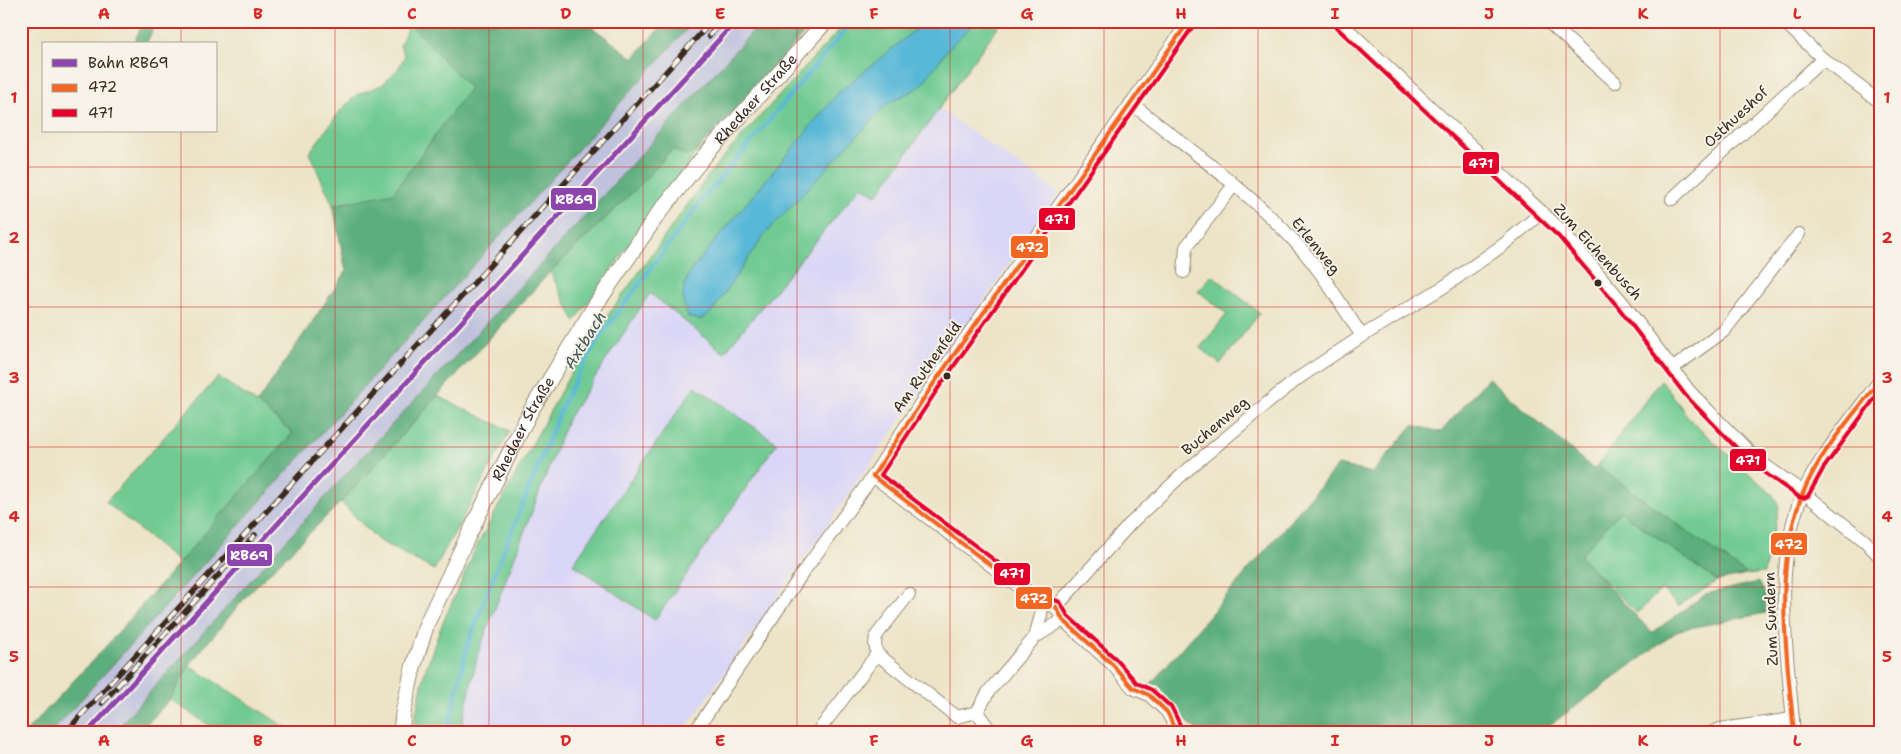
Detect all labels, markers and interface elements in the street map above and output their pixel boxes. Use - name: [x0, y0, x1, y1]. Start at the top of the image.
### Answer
- text: A: [98, 3, 110, 24]
- text: B: [253, 3, 263, 24]
- text: C: [407, 3, 417, 24]
- text: D: [560, 3, 572, 24]
- text: E: [715, 3, 725, 24]
- text: F: [869, 3, 879, 24]
- text: G: [1021, 3, 1034, 24]
- text: H: [1175, 3, 1187, 24]
- text: I: [1331, 3, 1340, 24]
- text: J: [1484, 3, 1494, 24]
- text: K: [1638, 3, 1649, 24]
- text: L: [1793, 3, 1802, 24]
- legend: [42, 42, 218, 132]
- street label: Rhedaer Straße: [710, 49, 802, 148]
- text: Bahn RB69: [88, 53, 169, 73]
- text: 472: [88, 77, 117, 97]
- street label: Osthueshof: [1700, 82, 1773, 152]
- text: 1: [10, 87, 18, 108]
- text: 1: [1883, 87, 1891, 108]
- text: 471: [88, 103, 113, 123]
- line badge: 471: [1462, 151, 1500, 175]
- text: 471: [1469, 154, 1493, 172]
- line badge: RB69: [550, 187, 597, 211]
- text: RB69: [555, 190, 593, 208]
- street label: Zum Eichenbusch: [1549, 199, 1647, 305]
- line badge: 471: [1038, 207, 1076, 231]
- text: 471: [1045, 210, 1069, 228]
- street label: Erlenweg: [1287, 213, 1345, 279]
- text: 2: [8, 227, 20, 248]
- text: 2: [1881, 227, 1893, 248]
- line badge: 472: [1010, 235, 1049, 259]
- text: 472: [1016, 238, 1044, 256]
- unlabelled marker: [1593, 278, 1603, 288]
- water label: Axtbach: [559, 307, 611, 373]
- street label: Am Ruthenfeld: [888, 317, 966, 417]
- text: 3: [8, 367, 20, 388]
- text: 3: [1881, 367, 1893, 388]
- unlabelled marker: [942, 371, 952, 381]
- street label: Rhedaer Straße: [487, 373, 559, 484]
- street label: Buchenweg: [1177, 392, 1253, 460]
- line badge: 471: [1729, 448, 1767, 472]
- text: 471: [1736, 451, 1760, 469]
- text: 4: [8, 506, 20, 527]
- text: 4: [1881, 506, 1893, 527]
- line badge: 472: [1770, 532, 1808, 556]
- text: 472: [1775, 535, 1803, 553]
- line badge: RB69: [226, 543, 273, 567]
- text: RB69: [230, 546, 268, 564]
- line badge: 471: [993, 562, 1031, 586]
- text: 471: [1000, 564, 1024, 582]
- street label: Zum Sundern: [1759, 572, 1783, 666]
- line badge: 472: [1015, 586, 1053, 610]
- text: 472: [1020, 589, 1048, 607]
- text: 5: [9, 646, 19, 667]
- text: 5: [1882, 646, 1892, 667]
- text: A: [98, 730, 110, 751]
- text: B: [253, 730, 263, 751]
- text: C: [407, 730, 417, 751]
- text: D: [560, 730, 572, 751]
- text: E: [715, 730, 725, 751]
- text: F: [869, 730, 879, 751]
- text: G: [1021, 730, 1034, 751]
- text: H: [1175, 730, 1187, 751]
- text: I: [1331, 730, 1340, 751]
- text: J: [1484, 730, 1494, 751]
- text: K: [1638, 730, 1649, 751]
- text: L: [1793, 730, 1802, 751]

